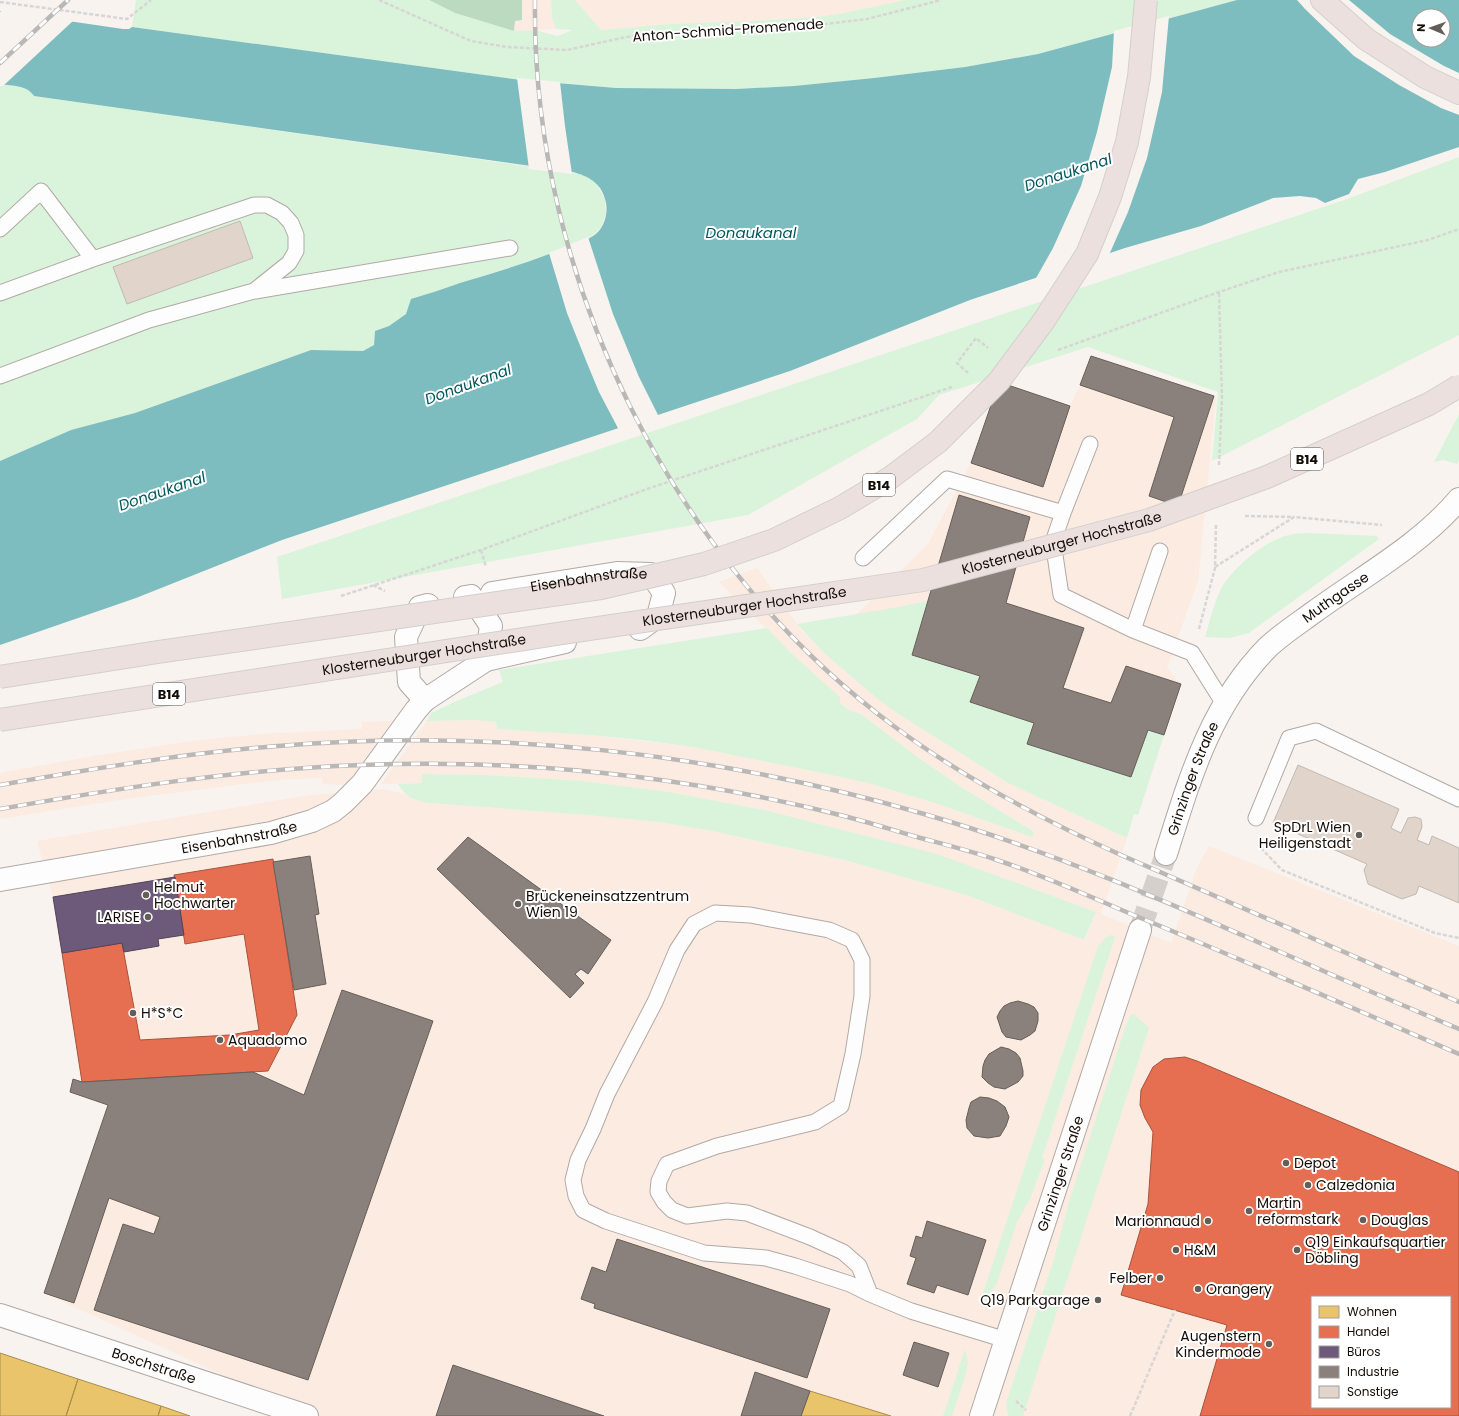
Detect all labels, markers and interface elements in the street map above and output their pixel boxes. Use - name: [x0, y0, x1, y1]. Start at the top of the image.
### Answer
- north arrow: [1411, 8, 1451, 48]
- street label: Anton-Schmid-Promenade: [632, 13, 825, 47]
- text: N: [1413, 23, 1429, 32]
- water label: Donaukanal: [1022, 148, 1115, 196]
- water label: Donaukanal: [706, 222, 797, 243]
- water label: Donaukanal: [422, 358, 515, 409]
- road number: B14: [1291, 448, 1323, 470]
- water label: Donaukanal: [116, 466, 209, 516]
- road number: B14: [863, 474, 895, 496]
- street label: Klosterneuburger Hochstraße: [959, 506, 1165, 579]
- street label: Eisenbahnstraße: [529, 563, 648, 597]
- street label: Muthgasse: [1298, 567, 1373, 627]
- street label: Klosterneuburger Hochstraße: [641, 581, 848, 631]
- street label: Klosterneuburger Hochstraße: [321, 629, 528, 680]
- road number: B14: [153, 683, 185, 705]
- street label: Grinzinger Straße: [1162, 718, 1224, 838]
- street label: Eisenbahnstraße: [180, 816, 300, 858]
- place label: SpDrL Wien Heiligenstadt: [1259, 817, 1351, 853]
- marker: SpDrL Wien Heiligenstadt: [1354, 830, 1364, 840]
- place label: Helmut Hochwarter: [154, 877, 235, 913]
- place label: Brückeneinsatzzentrum Wien 19: [526, 886, 689, 922]
- marker: Helmut Hochwarter: [141, 890, 151, 900]
- marker: Brückeneinsatzzentrum Wien 19: [513, 899, 523, 909]
- place label: LARISE: [97, 907, 140, 927]
- marker: LARISE: [143, 912, 153, 922]
- place label: H*S*C: [141, 1003, 183, 1023]
- marker: H*S*C: [128, 1008, 138, 1018]
- place label: Aquadomo: [228, 1030, 307, 1050]
- marker: Aquadomo: [215, 1035, 225, 1045]
- street label: Grinzinger Straße: [1032, 1113, 1089, 1234]
- place label: Depot: [1294, 1153, 1336, 1173]
- marker: Depot: [1281, 1158, 1291, 1168]
- place label: Calzedonia: [1316, 1175, 1395, 1195]
- marker: Calzedonia: [1303, 1180, 1313, 1190]
- place label: Martin reformstark: [1257, 1193, 1339, 1229]
- marker: Martin reformstark: [1244, 1206, 1254, 1216]
- place label: Douglas: [1371, 1210, 1429, 1230]
- place label: Marionnaud: [1115, 1211, 1200, 1231]
- marker: Douglas: [1358, 1215, 1368, 1225]
- marker: Marionnaud: [1203, 1216, 1213, 1226]
- place label: Q19 Einkaufsquartier Döbling: [1305, 1232, 1446, 1268]
- place label: H&M: [1184, 1240, 1216, 1260]
- marker: H&M: [1171, 1245, 1181, 1255]
- marker: Q19 Einkaufsquartier Döbling: [1292, 1245, 1302, 1255]
- place label: Felber: [1109, 1268, 1152, 1288]
- marker: Felber: [1155, 1273, 1165, 1283]
- place label: Orangery: [1206, 1279, 1272, 1299]
- marker: Orangery: [1193, 1284, 1203, 1294]
- place label: Q19 Parkgarage: [980, 1290, 1090, 1310]
- marker: Q19 Parkgarage: [1093, 1295, 1103, 1305]
- legend: [1311, 1296, 1451, 1408]
- text: Wohnen: [1347, 1303, 1397, 1320]
- text: Handel: [1347, 1323, 1390, 1340]
- place label: Augenstern Kindermode: [1175, 1326, 1261, 1362]
- marker: Augenstern Kindermode: [1264, 1339, 1274, 1349]
- street label: Boschstraße: [109, 1342, 199, 1389]
- text: Büros: [1347, 1343, 1380, 1360]
- text: Industrie: [1347, 1363, 1399, 1380]
- text: Sonstige: [1347, 1383, 1399, 1400]

